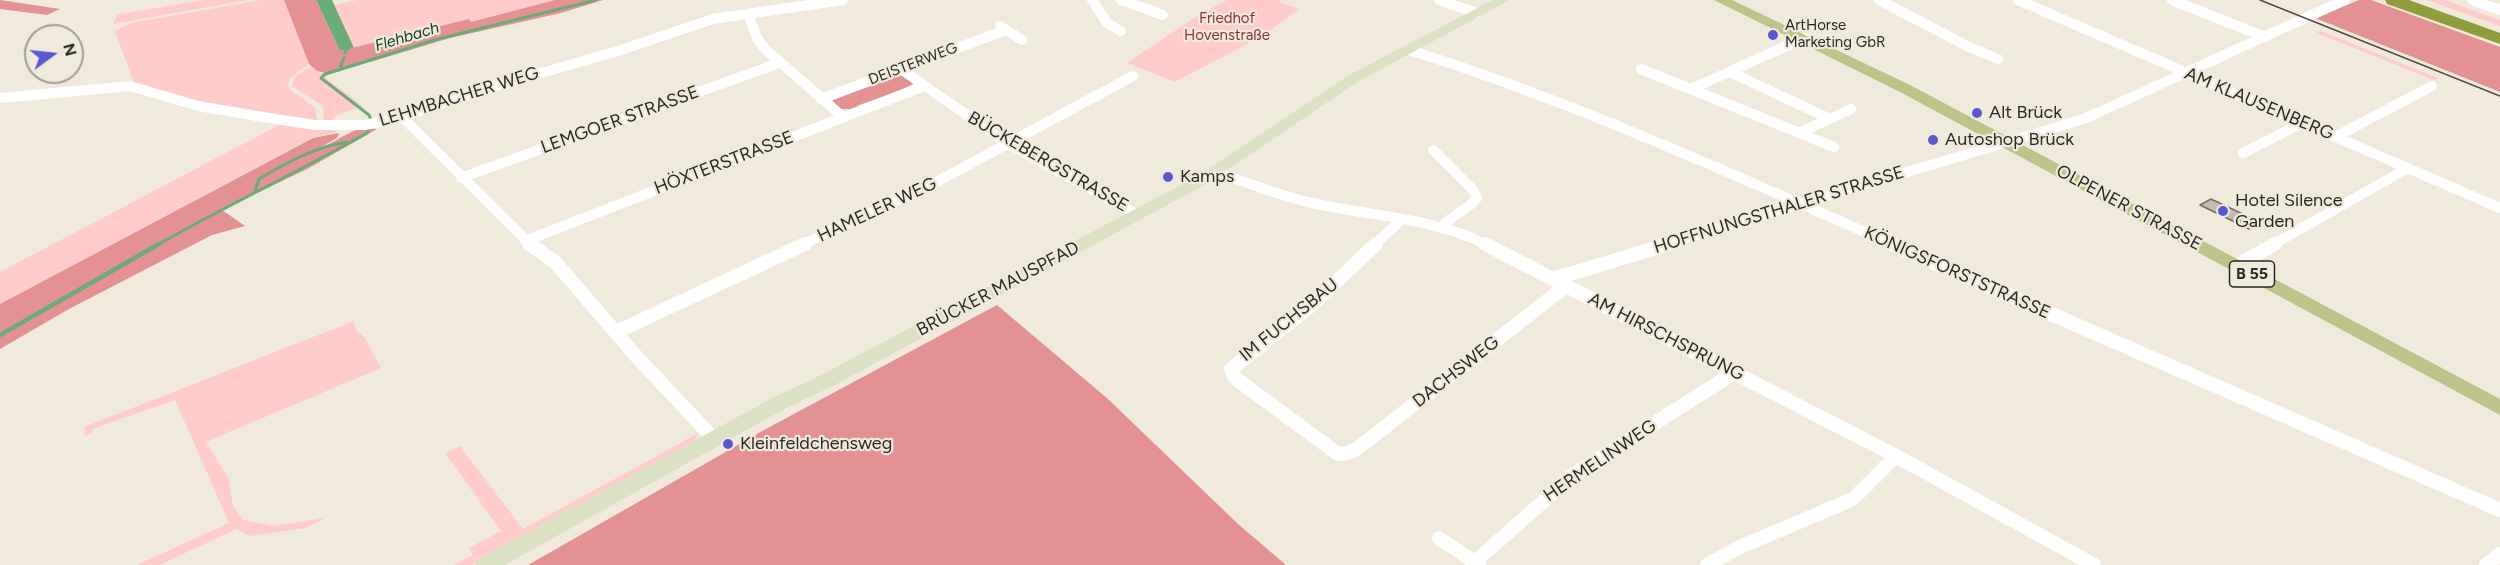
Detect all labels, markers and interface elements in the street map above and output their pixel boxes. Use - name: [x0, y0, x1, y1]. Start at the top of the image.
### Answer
- park label: Friedhof Hovenstraße: [1184, 10, 1270, 45]
- place label: ArtHorse Marketing GbR: [1785, 17, 1885, 52]
- water label: Flehbach: [372, 18, 442, 56]
- north arrow: [24, 24, 84, 84]
- marker: ArtHorse Marketing GbR: [1766, 28, 1780, 42]
- street label: DEISTERWEG: [866, 39, 960, 89]
- text: N: [59, 41, 81, 58]
- street label: LEHMBACHER WEG: [376, 62, 542, 132]
- street label: AM KLAUSENBERG: [2181, 63, 2337, 145]
- street label: LEMGOER STRASSE: [538, 81, 702, 159]
- place label: Alt Brück: [1989, 102, 2062, 124]
- marker: Alt Brück: [1970, 106, 1984, 120]
- street label: BÜCKEBERGSTRASSE: [964, 107, 1132, 217]
- street label: HÖXTERSTRASSE: [651, 126, 797, 200]
- place label: Autoshop Brück: [1945, 129, 2074, 151]
- marker: Autoshop Brück: [1926, 133, 1940, 147]
- street label: OLPENER STRASSE: [2052, 160, 2206, 256]
- street label: HOFFNUNGSTHALER STRASSE: [1651, 162, 1907, 258]
- place label: Kamps: [1180, 166, 1234, 188]
- marker: Kamps: [1161, 170, 1175, 184]
- street label: HAMELER WEG: [814, 173, 940, 247]
- place label: Hotel Silence Garden: [2235, 190, 2343, 232]
- marker: Hotel Silence Garden: [2216, 204, 2230, 218]
- street label: KÖNIGSFORSTSTRASSE: [1860, 222, 2054, 324]
- street label: BRÜCKER MAUSPFAD: [913, 237, 1083, 341]
- road number: B 55: [2230, 261, 2274, 287]
- street label: IM FUCHSBAU: [1235, 274, 1343, 366]
- street label: AM HIRSCHSPRUNG: [1584, 288, 1748, 386]
- street label: DACHSWEG: [1409, 332, 1503, 412]
- street label: HERMELINWEG: [1540, 415, 1660, 507]
- place label: Kleinfeldchensweg: [740, 433, 892, 455]
- marker: Kleinfeldchensweg: [721, 437, 735, 451]

